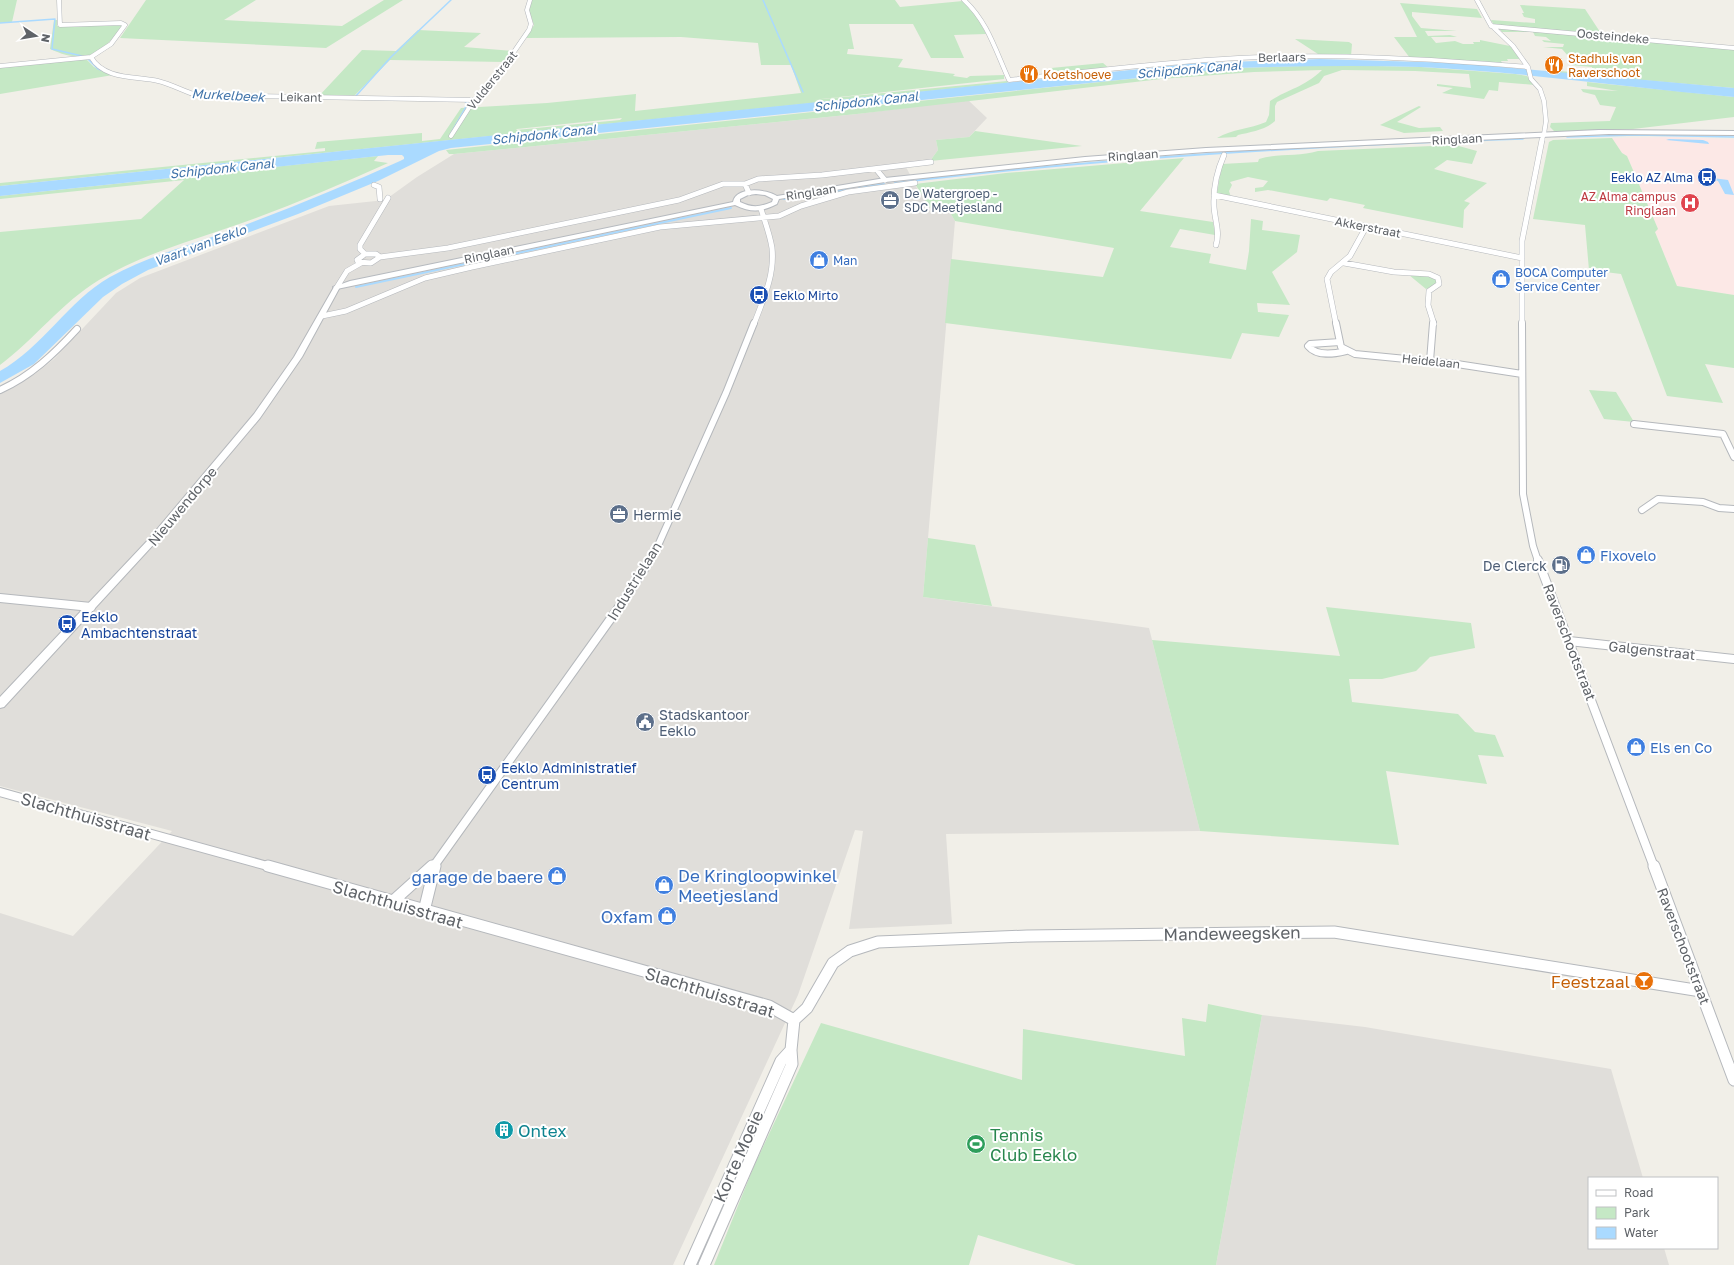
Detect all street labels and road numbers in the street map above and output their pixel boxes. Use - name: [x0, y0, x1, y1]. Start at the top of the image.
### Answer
- street label: Oosteindeke: [1576, 25, 1650, 47]
- street label: Vulderstraat: [464, 47, 520, 113]
- street label: Berlaars: [1258, 49, 1306, 65]
- street label: Leikant: [280, 89, 323, 105]
- street label: Ringlaan: [1431, 130, 1483, 148]
- street label: Ringlaan: [1107, 146, 1159, 164]
- street label: Ringlaan: [785, 181, 837, 203]
- street label: Akkerstraat: [1334, 213, 1402, 241]
- street label: Ringlaan: [463, 241, 515, 267]
- street label: Heidelaan: [1401, 350, 1461, 372]
- street label: Nieuwendorpe: [144, 463, 220, 549]
- street label: Industrielaan: [603, 539, 665, 623]
- street label: Raverschootstraat: [1540, 581, 1600, 703]
- street label: Galgenstraat: [1608, 637, 1696, 663]
- street label: Slachthuisstraat: [18, 787, 154, 845]
- street label: Slachthuisstraat: [330, 875, 466, 933]
- street label: Raverschootstraat: [1654, 885, 1714, 1007]
- street label: Mandeweegsken: [1163, 921, 1301, 945]
- street label: Slachthuisstraat: [643, 962, 778, 1022]
- street label: Korte Moeie: [708, 1107, 768, 1205]

